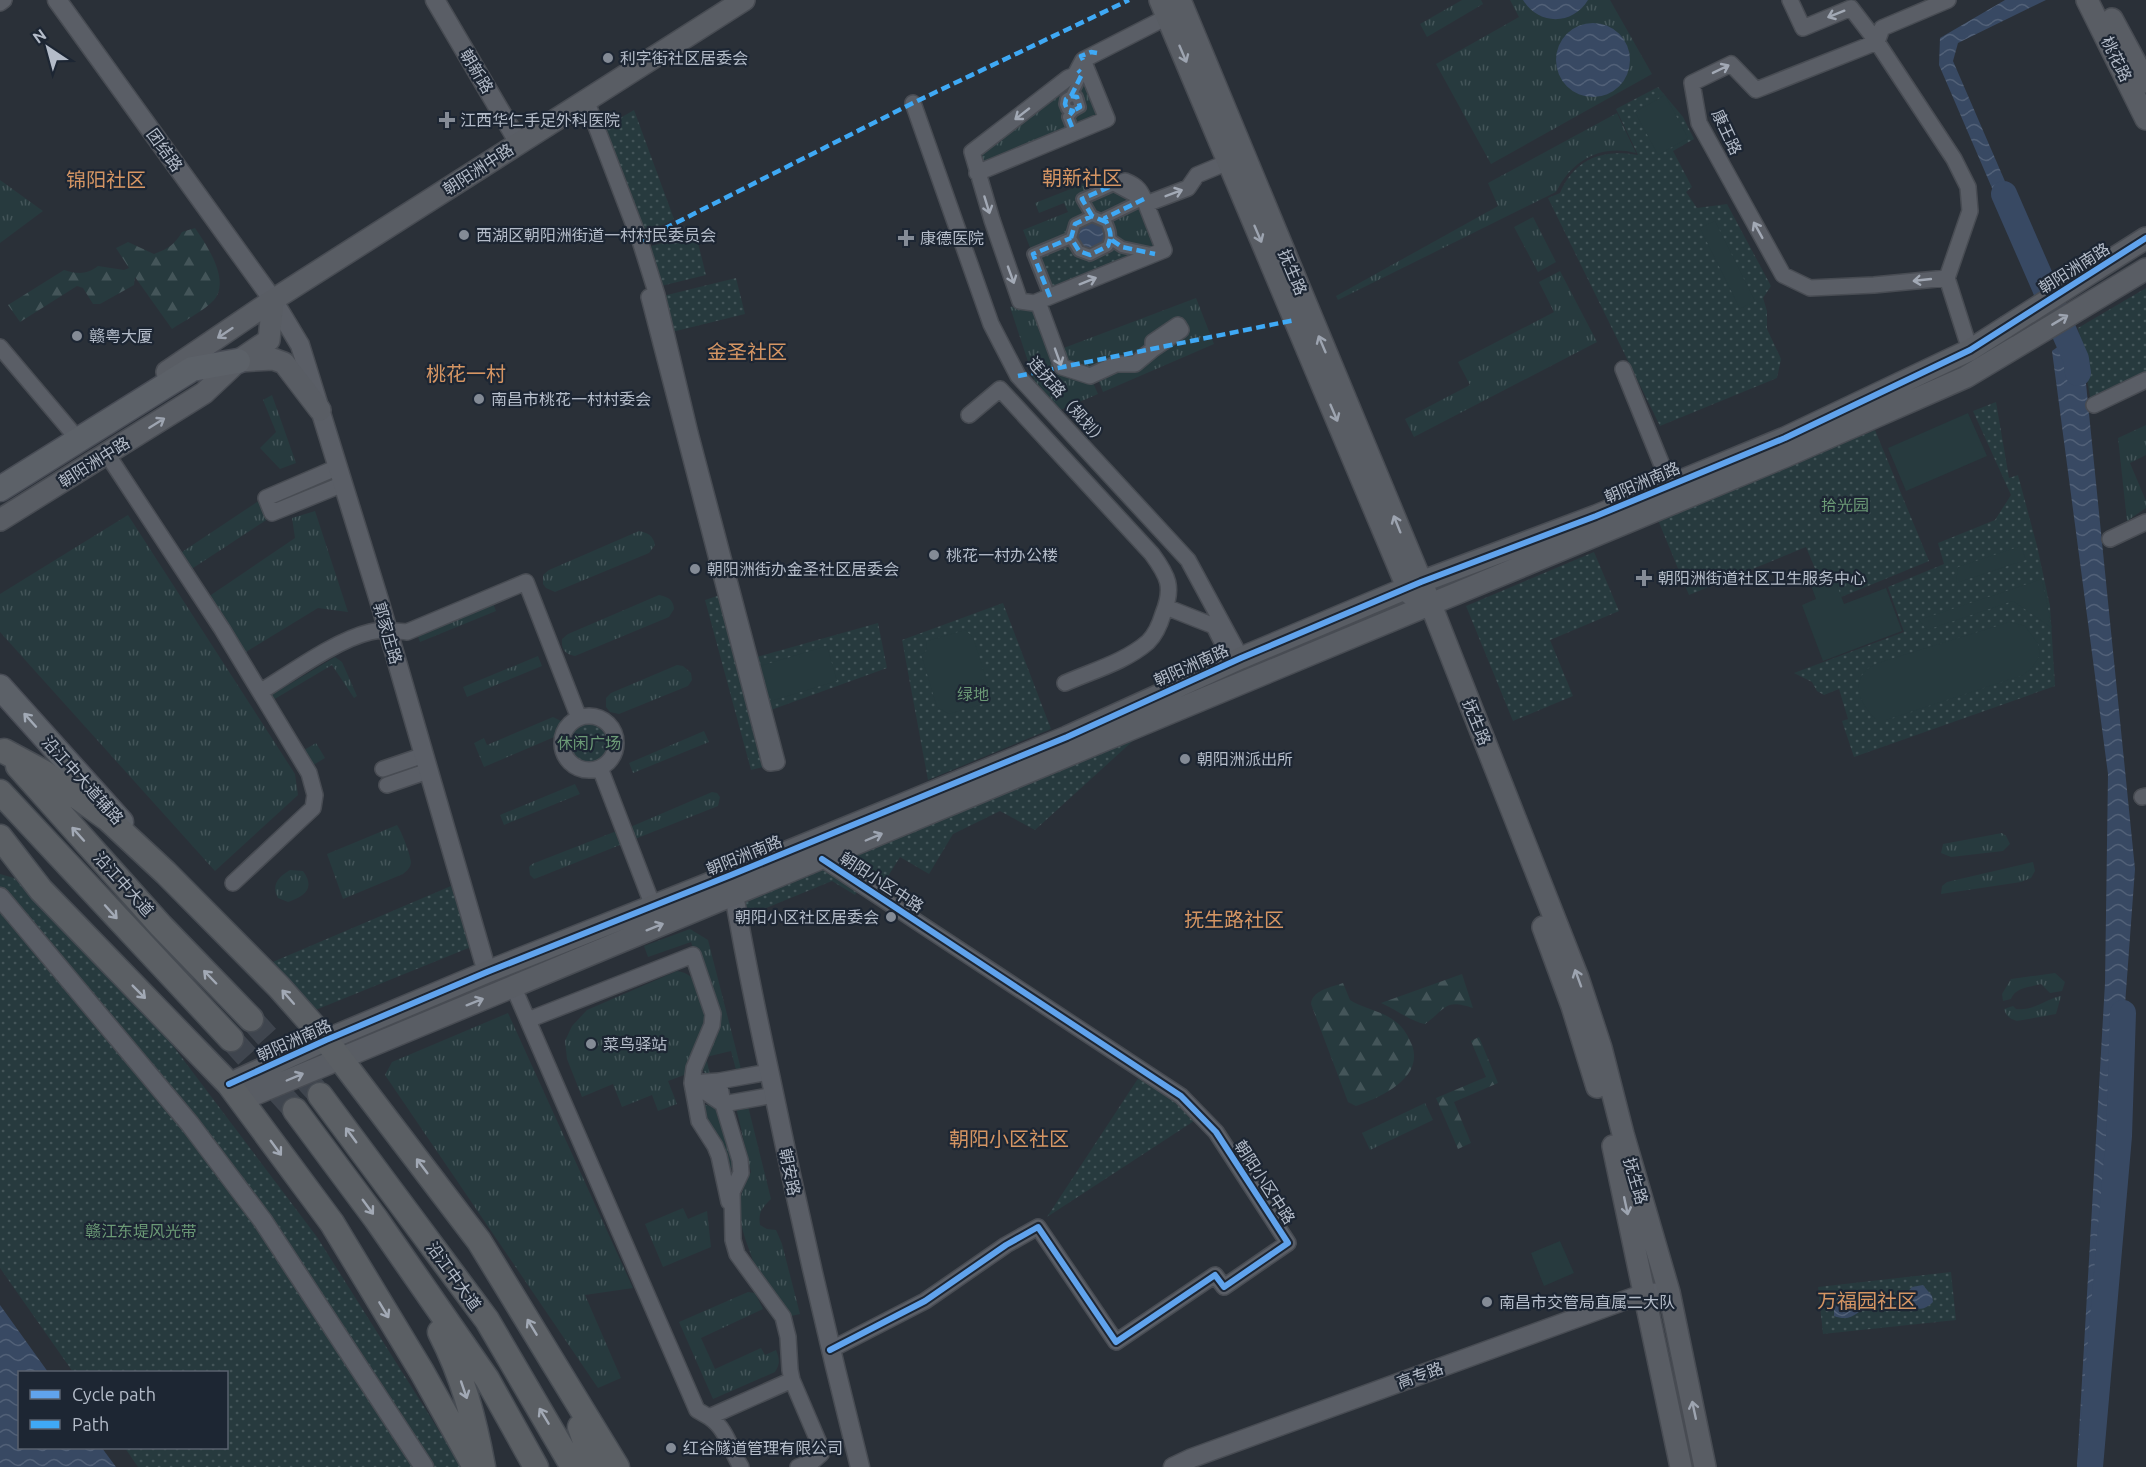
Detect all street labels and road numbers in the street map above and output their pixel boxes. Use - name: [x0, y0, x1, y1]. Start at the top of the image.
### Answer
- street label: 桃花路: [2098, 33, 2136, 85]
- street label: 朝新路: [457, 46, 497, 96]
- street label: 康王路: [1709, 106, 1745, 158]
- street label: 团结路: [144, 125, 186, 175]
- street label: 朝阳洲中路: [440, 140, 516, 198]
- street label: 朝阳洲南路: [2035, 239, 2113, 297]
- street label: 抚生路: [1275, 246, 1311, 298]
- street label: 连抚路（规划）: [1024, 353, 1112, 449]
- street label: 朝阳洲中路: [55, 433, 133, 491]
- street label: 朝阳洲南路: [1602, 458, 1682, 506]
- street label: 郭家庄路: [371, 600, 405, 666]
- street label: 朝阳洲南路: [1151, 641, 1231, 689]
- street label: 抚生路: [1460, 696, 1494, 748]
- street label: 沿江中大道辅路: [39, 732, 127, 828]
- street label: 朝阳洲南路: [704, 832, 784, 878]
- street label: 沿江中大道: [91, 848, 157, 920]
- street label: 朝阳小区中路: [837, 848, 927, 916]
- street label: 朝阳洲南路: [254, 1016, 334, 1064]
- street label: 朝阳小区中路: [1231, 1137, 1299, 1227]
- street label: 朝安路: [776, 1147, 804, 1197]
- street label: 抚生路: [1621, 1155, 1651, 1207]
- street label: 沿江中大道: [423, 1238, 485, 1314]
- street label: 高专路: [1394, 1358, 1446, 1392]

